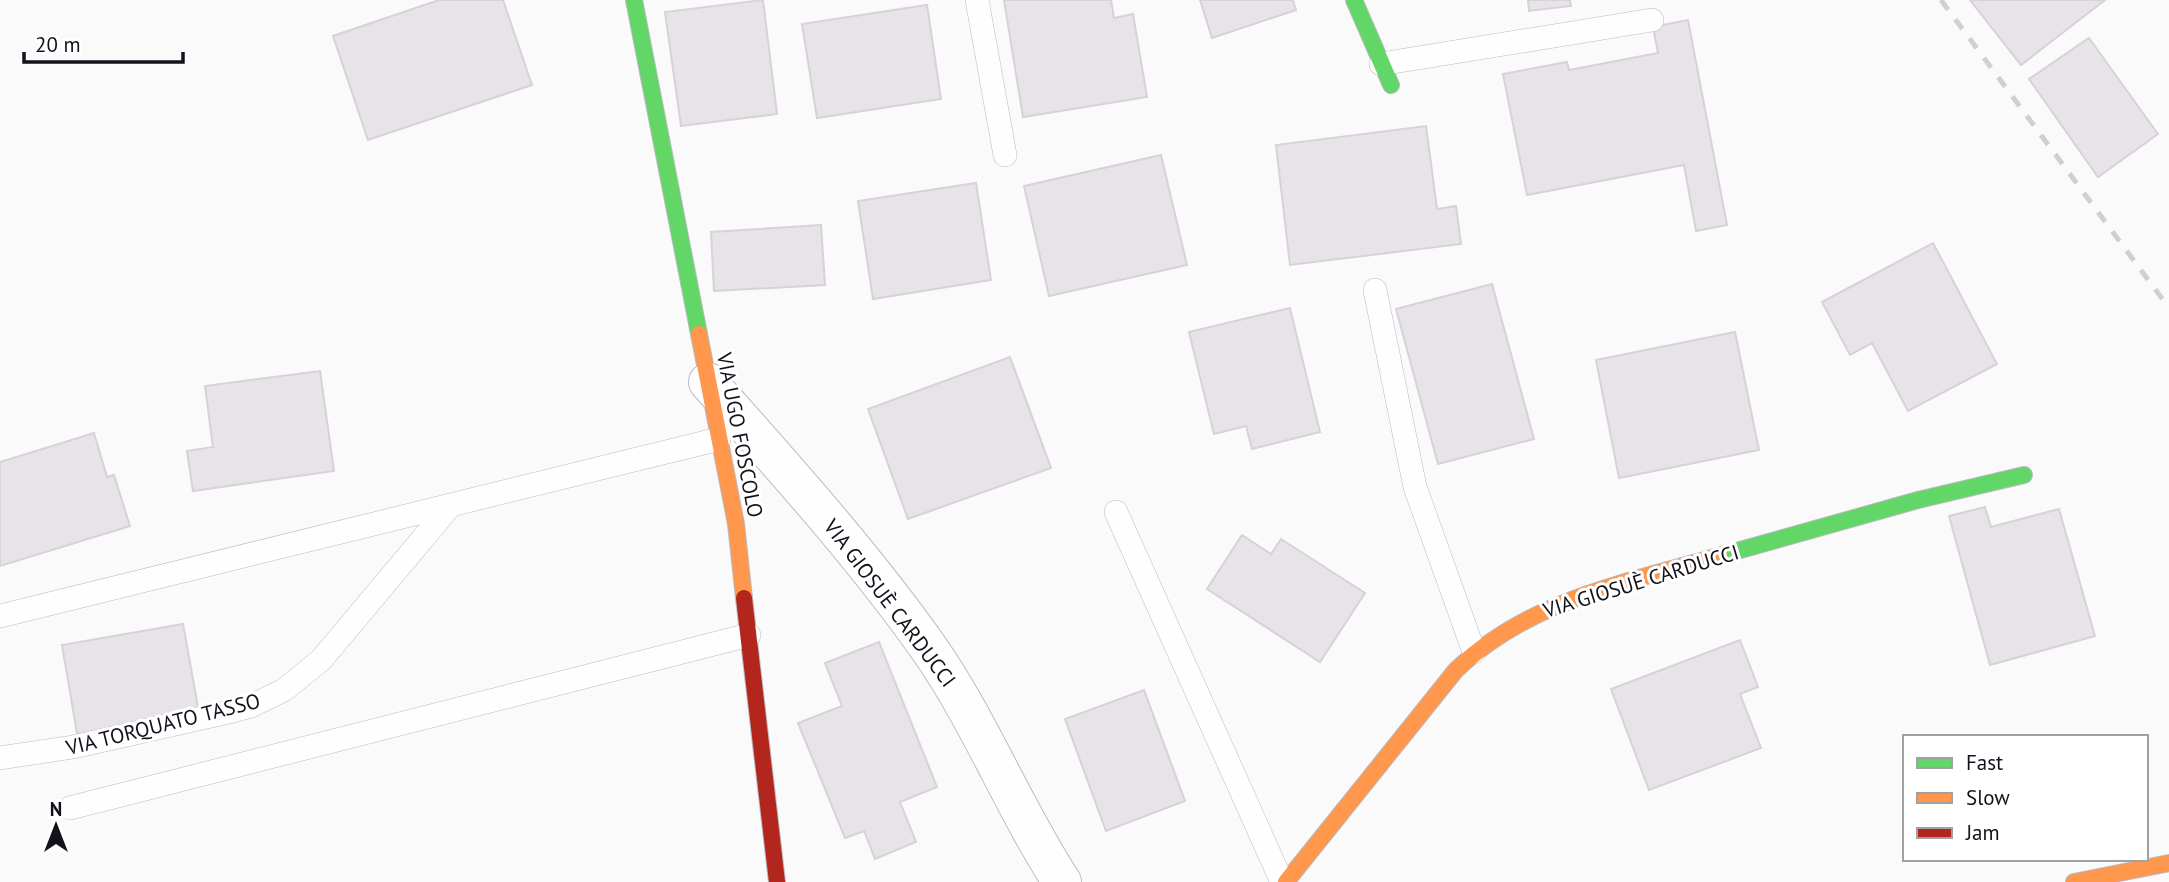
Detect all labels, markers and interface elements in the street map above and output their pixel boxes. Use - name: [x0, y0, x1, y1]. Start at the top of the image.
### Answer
- scale bar: [24, 21, 184, 65]
- text: 20 m: [35, 31, 81, 58]
- street label: VIA UGO FOSCOLO: [711, 349, 769, 520]
- street label: VIA GIOSUÈ CARDUCCI: [817, 513, 962, 692]
- street label: VIA GIOSUÈ CARDUCCI: [1539, 538, 1742, 624]
- street label: VIA TORQUATO TASSO: [62, 687, 263, 761]
- legend: [1903, 735, 2148, 861]
- text: Fast: [1966, 749, 2003, 776]
- text: Slow: [1966, 784, 2010, 811]
- north arrow: [21, 791, 91, 861]
- text: N: [50, 797, 62, 821]
- text: Jam: [1965, 819, 2000, 846]

